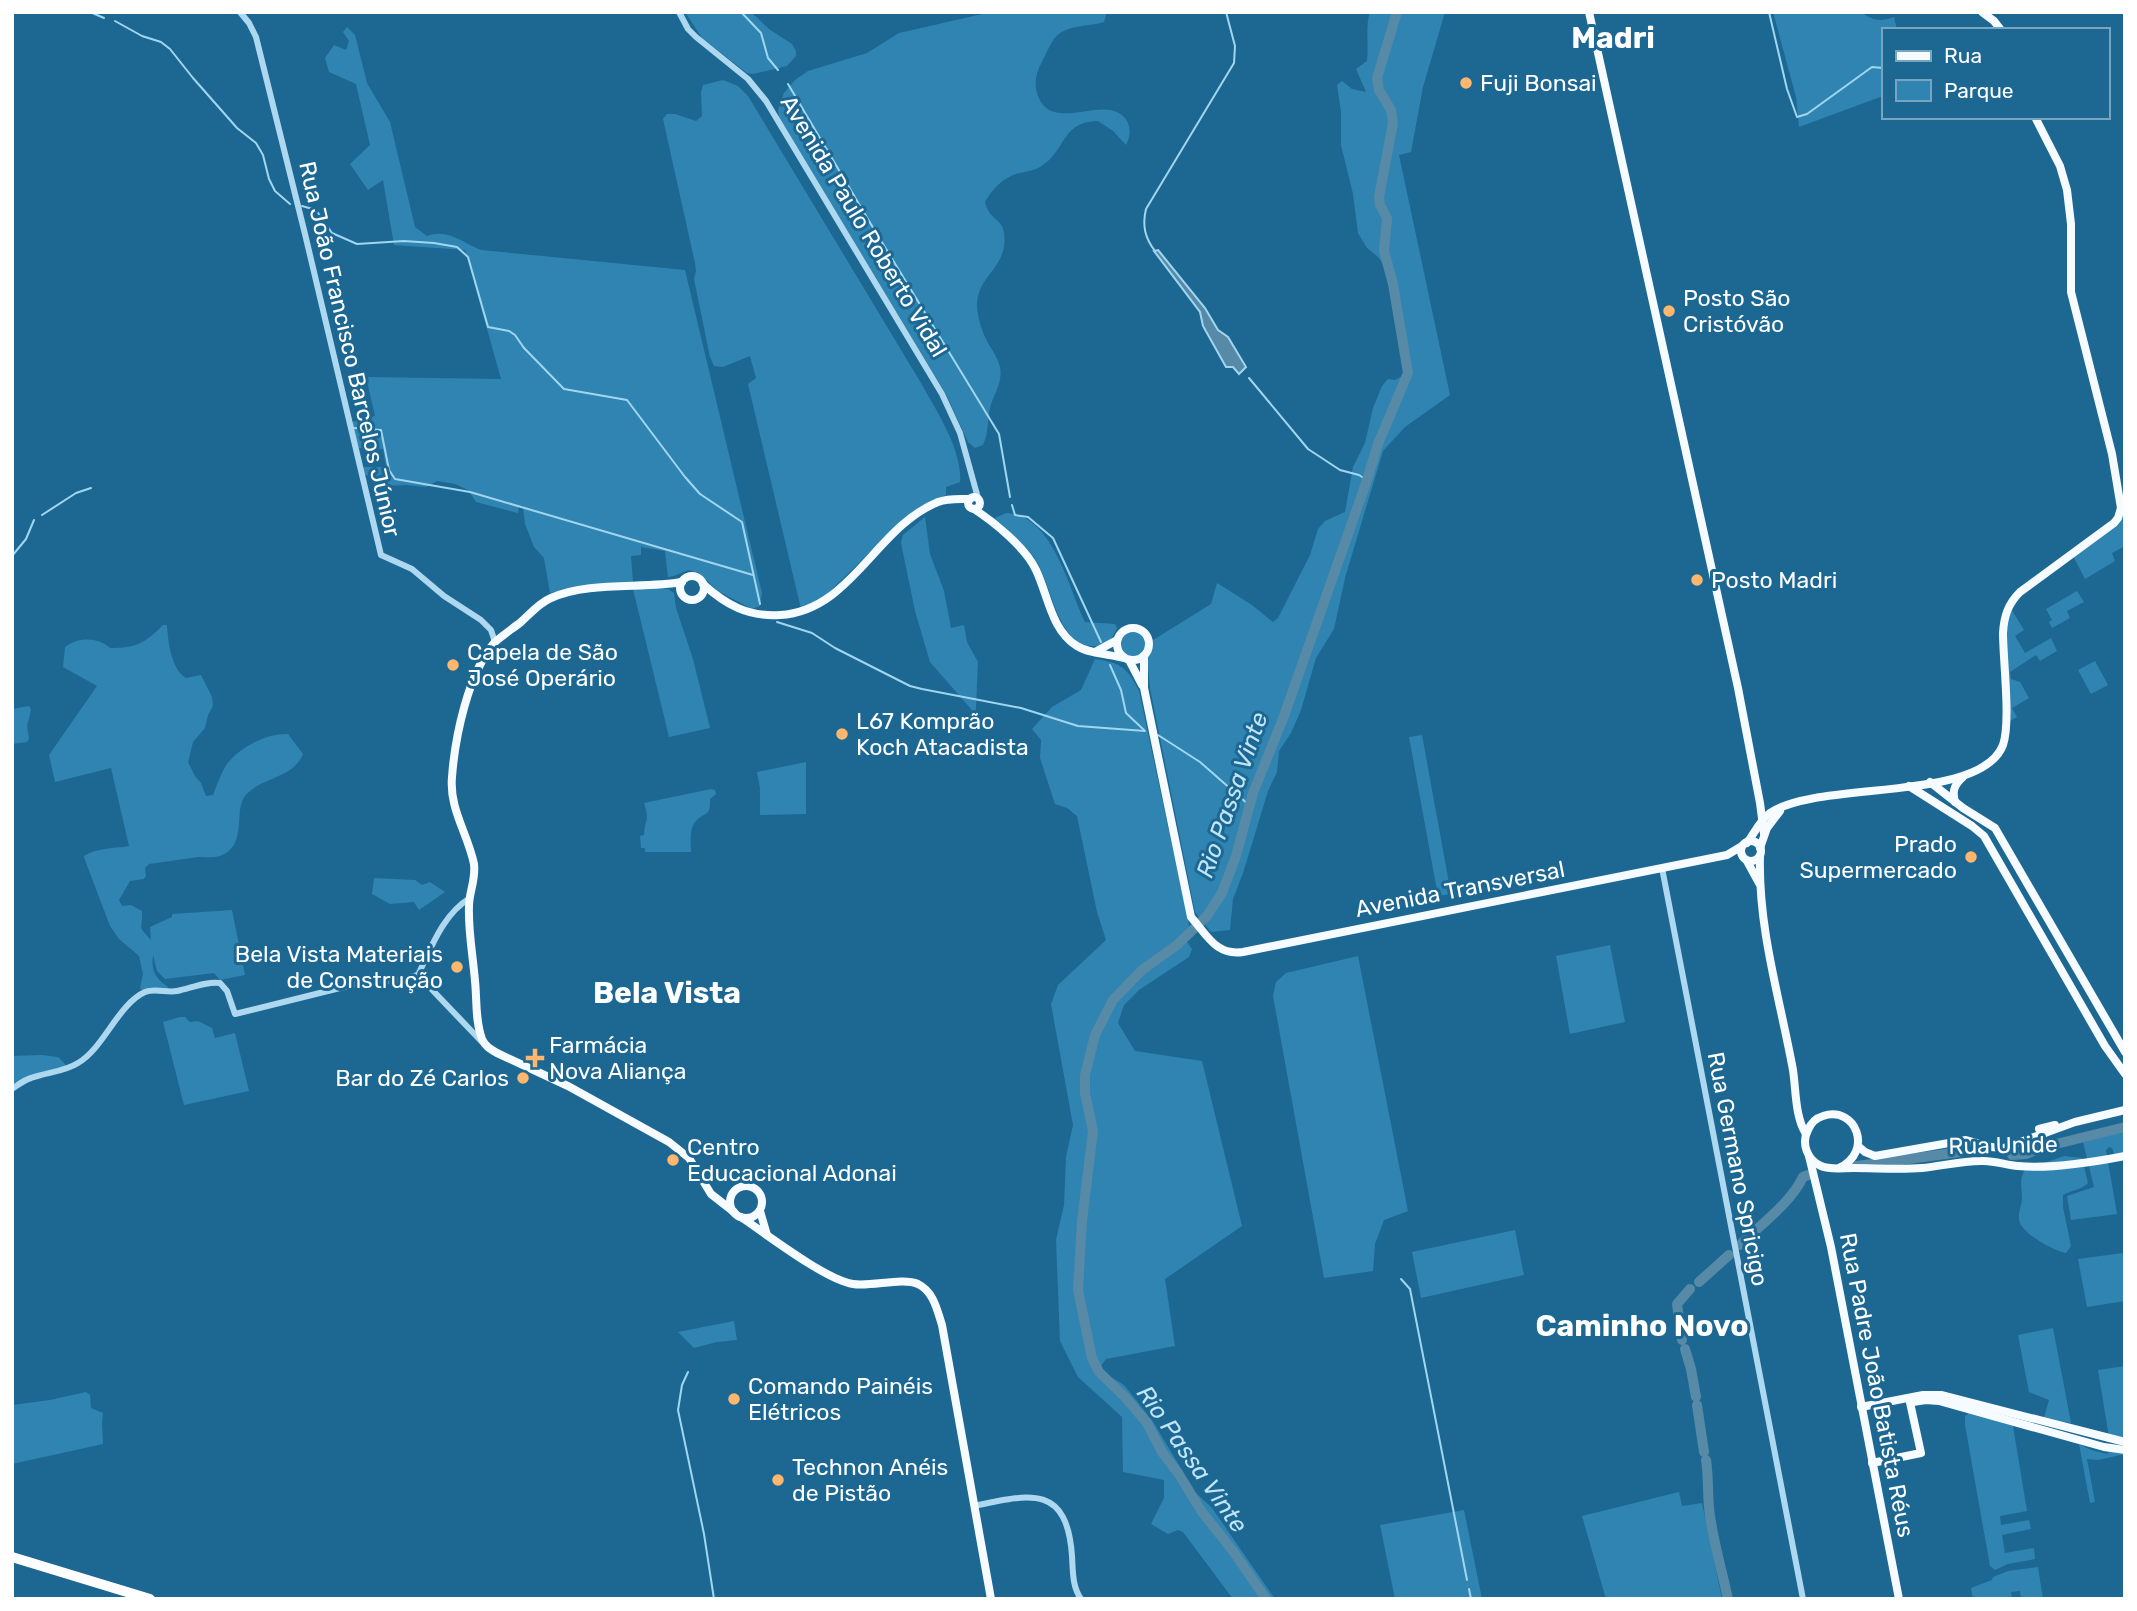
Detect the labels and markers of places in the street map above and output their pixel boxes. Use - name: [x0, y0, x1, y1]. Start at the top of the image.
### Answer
- place label: Fuji Bonsai: [1480, 69, 1597, 97]
- marker: Fuji Bonsai: [1458, 75, 1474, 91]
- place label: Posto São Cristóvão: [1683, 284, 1791, 338]
- marker: Posto São Cristóvão: [1661, 303, 1677, 319]
- place label: Posto Madri: [1711, 566, 1837, 594]
- marker: Posto Madri: [1689, 572, 1705, 588]
- place label: Capela de São José Operário: [467, 638, 618, 692]
- marker: Capela de São José Operário: [445, 657, 461, 673]
- place label: L67 Komprão Koch Atacadista: [856, 707, 1029, 761]
- marker: L67 Komprão Koch Atacadista: [834, 726, 850, 742]
- place label: Prado Supermercado: [1799, 830, 1957, 884]
- marker: Prado Supermercado: [1963, 849, 1979, 865]
- place label: Bela Vista Materiais de Construção: [235, 940, 443, 994]
- marker: Bela Vista Materiais de Construção: [449, 959, 465, 975]
- place label: Farmácia Nova Aliança: [549, 1031, 686, 1085]
- marker: Farmácia Nova Aliança: [527, 1050, 543, 1066]
- place label: Bar do Zé Carlos: [335, 1064, 509, 1092]
- marker: Bar do Zé Carlos: [515, 1070, 531, 1086]
- place label: Centro Educacional Adonai: [687, 1133, 897, 1187]
- marker: Centro Educacional Adonai: [665, 1152, 681, 1168]
- place label: Comando Painéis Elétricos: [748, 1372, 933, 1426]
- marker: Comando Painéis Elétricos: [726, 1391, 742, 1407]
- place label: Technon Anéis de Pistão: [792, 1453, 948, 1507]
- marker: Technon Anéis de Pistão: [770, 1472, 786, 1488]

